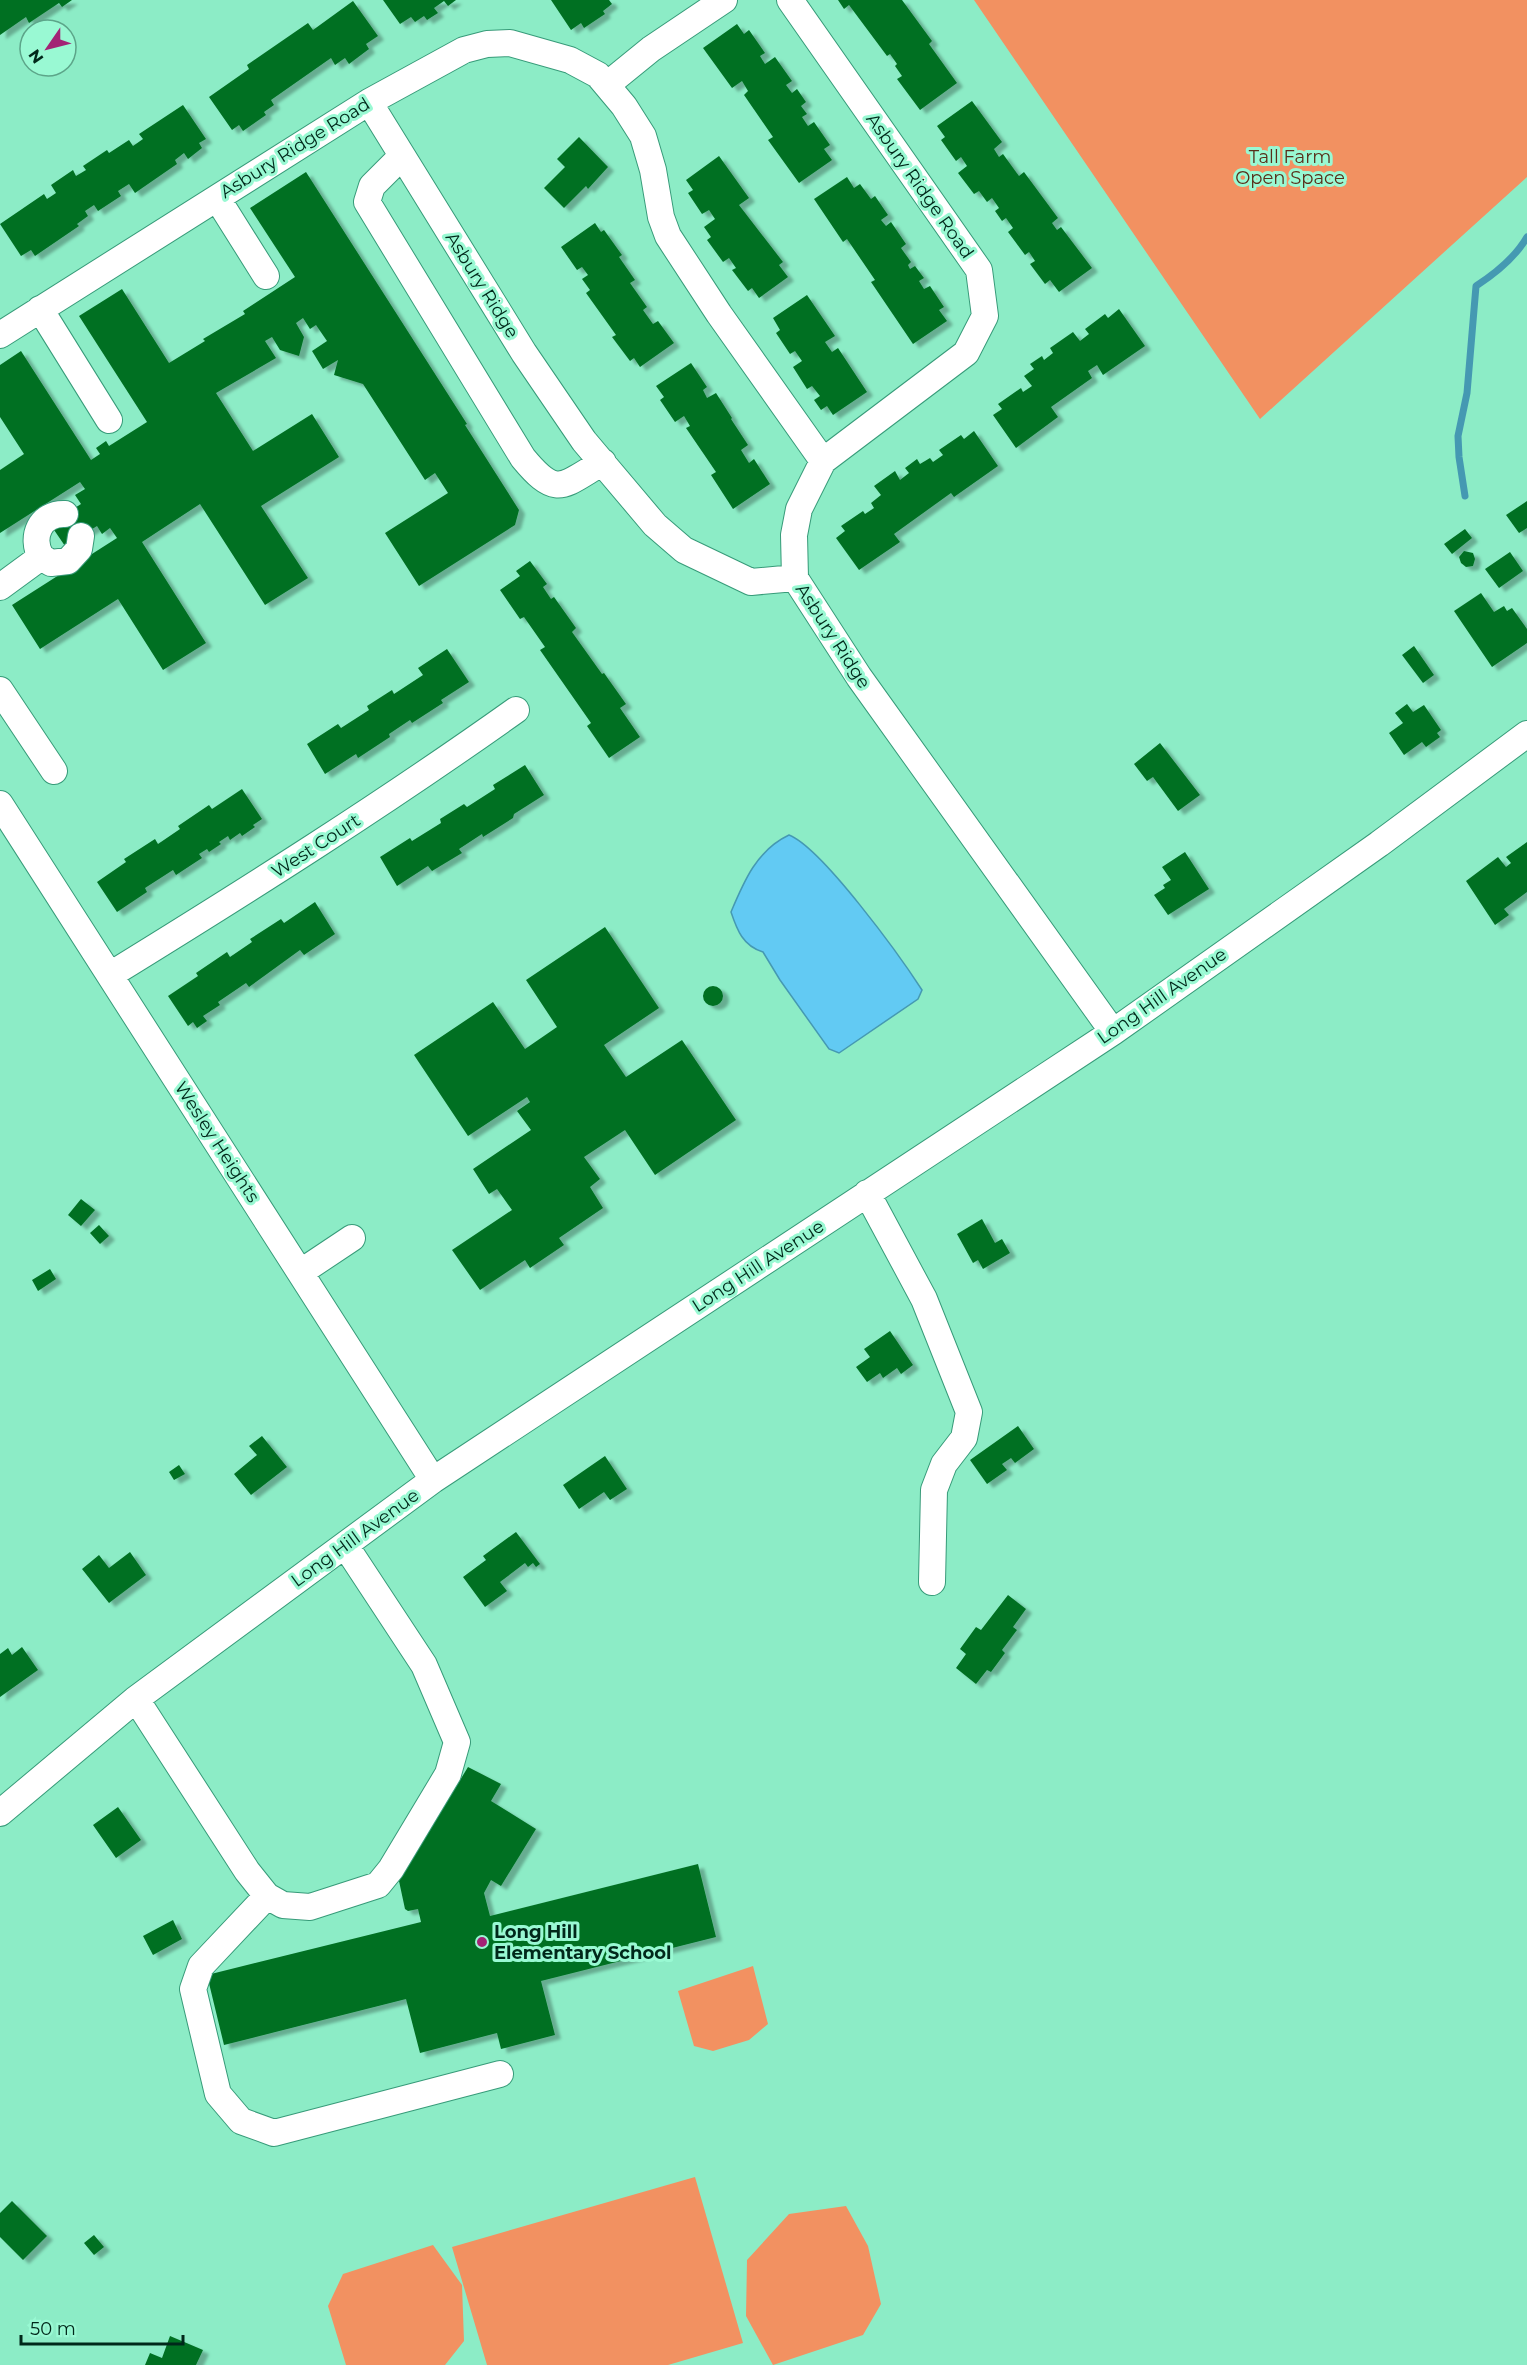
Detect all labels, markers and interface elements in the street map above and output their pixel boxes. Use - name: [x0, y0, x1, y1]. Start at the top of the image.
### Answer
- north arrow: [18, 18, 78, 78]
- text: N: [25, 46, 48, 67]
- street label: Asbury Ridge Road: [216, 93, 374, 203]
- street label: Asbury Ridge Road: [862, 109, 978, 263]
- park label: Tall Farm Open Space: [1235, 146, 1345, 189]
- street label: Asbury Ridge: [441, 228, 523, 342]
- street label: Asbury Ridge: [791, 579, 875, 693]
- street label: West Court: [268, 809, 364, 883]
- street label: Long Hill Avenue: [1093, 943, 1231, 1049]
- street label: Wesley Heights: [170, 1077, 264, 1207]
- street label: Long Hill Avenue: [688, 1215, 828, 1317]
- street label: Long Hill Avenue: [287, 1484, 423, 1592]
- place label: Long Hill Elementary School: [494, 1921, 671, 1964]
- marker: Long Hill Elementary School: [475, 1935, 489, 1949]
- scale bar: [21, 2308, 183, 2346]
- text: 50 m: [30, 2318, 76, 2340]

